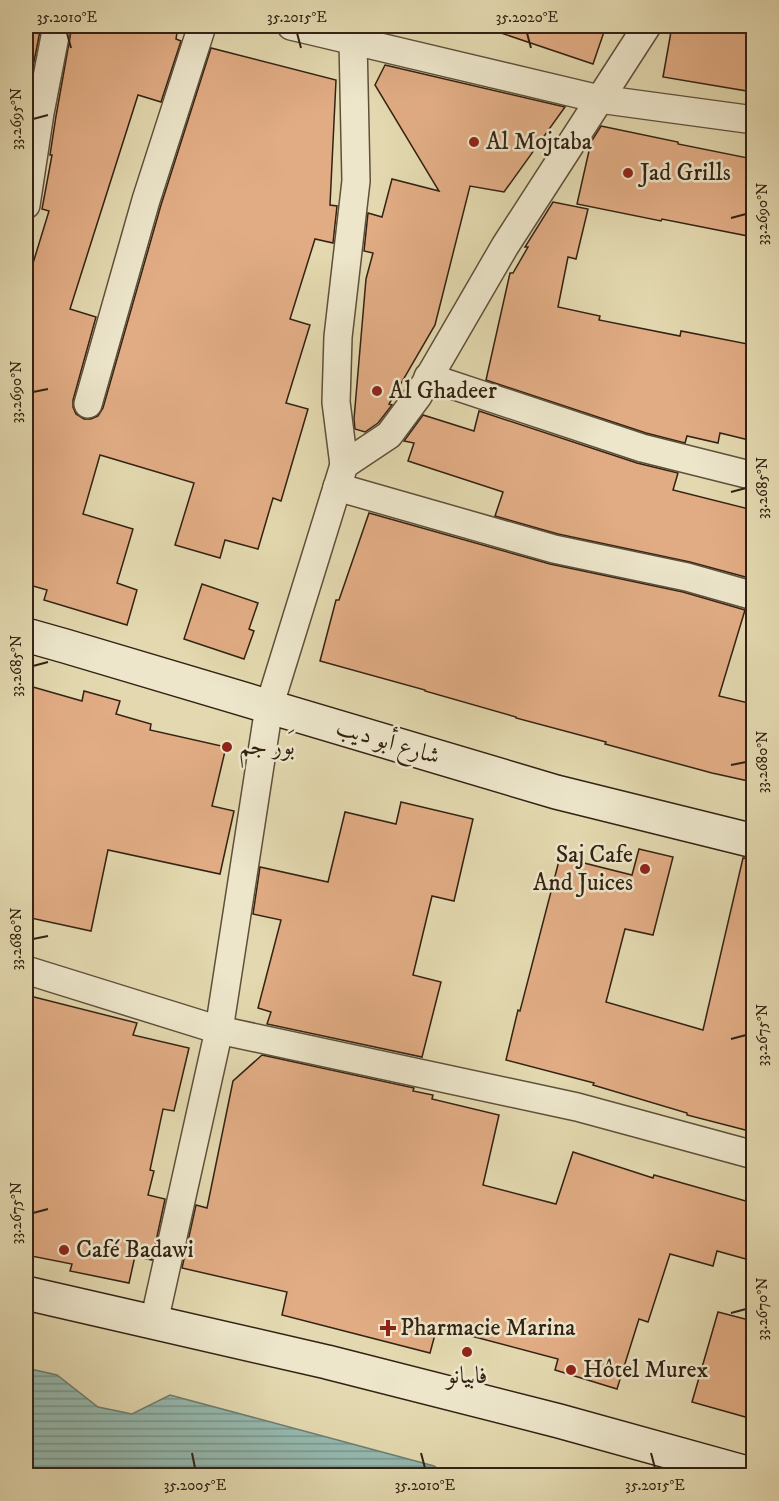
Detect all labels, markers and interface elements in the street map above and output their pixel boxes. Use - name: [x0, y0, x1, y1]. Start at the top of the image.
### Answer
- text: 35.2010°E: [37, 8, 98, 27]
- text: 35.2015°E: [267, 8, 327, 27]
- text: 35.2020°E: [496, 8, 559, 27]
- text: 33.2695°N: [7, 88, 26, 150]
- place label: Al Mojtaba: [486, 127, 593, 157]
- marker: Al Mojtaba: [467, 135, 481, 149]
- place label: Jad Grills: [638, 158, 731, 188]
- marker: Jad Grills: [621, 166, 635, 180]
- text: 33.2690°N: [753, 183, 772, 245]
- text: 33.2690°N: [7, 361, 26, 423]
- place label: Al Ghadeer: [389, 376, 497, 406]
- marker: Al Ghadeer: [370, 384, 384, 398]
- text: 33.2685°N: [753, 457, 772, 519]
- text: 33.2685°N: [7, 635, 26, 697]
- street label: شارع أبو ديب: [331, 709, 444, 776]
- place label: بَور جم: [239, 729, 295, 768]
- text: 33.2680°N: [753, 731, 772, 793]
- marker: بَور جم: [220, 740, 234, 754]
- place label: Saj Cafe And Juices: [533, 840, 633, 898]
- marker: Saj Cafe And Juices: [638, 862, 652, 876]
- text: 33.2680°N: [7, 908, 26, 970]
- text: 33.2675°N: [753, 1004, 772, 1066]
- text: 33.2675°N: [7, 1182, 26, 1244]
- place label: Café Badawi: [76, 1235, 194, 1265]
- marker: Café Badawi: [57, 1243, 71, 1257]
- text: 33.2670°N: [753, 1277, 772, 1341]
- place label: Pharmacie Marina: [400, 1313, 576, 1343]
- marker: Pharmacie Marina: [381, 1321, 395, 1335]
- marker: فابيانو: [460, 1345, 474, 1359]
- place label: Hôtel Murex: [583, 1355, 708, 1385]
- place label: فابيانو: [445, 1361, 487, 1391]
- marker: Hôtel Murex: [564, 1363, 578, 1377]
- text: 35.2005°E: [164, 1476, 227, 1495]
- text: 35.2010°E: [395, 1476, 456, 1495]
- text: 35.2015°E: [625, 1476, 685, 1495]

